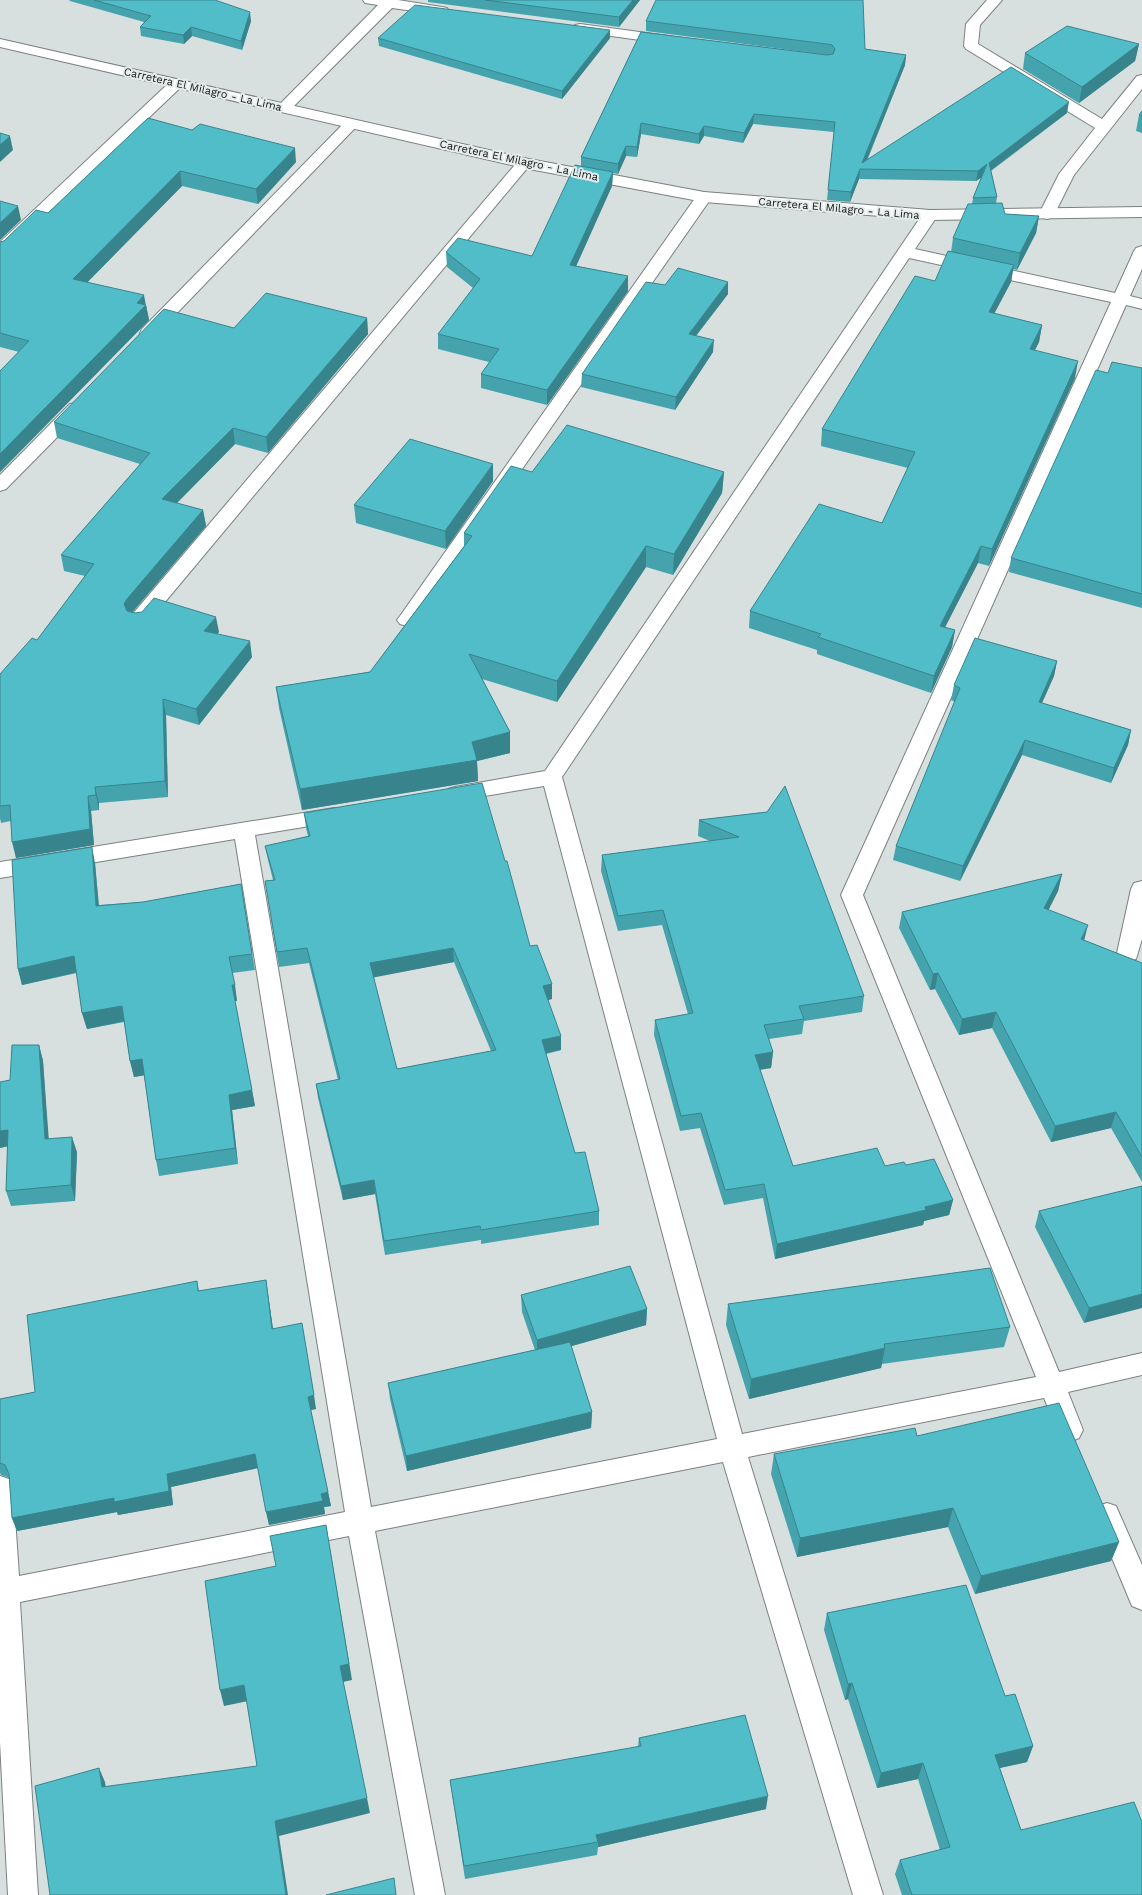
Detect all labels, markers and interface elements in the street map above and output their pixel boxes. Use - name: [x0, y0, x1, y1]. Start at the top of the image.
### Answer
- street label: Carretera El Milagro - La Lima: [123, 65, 283, 114]
- street label: Carretera El Milagro - La Lima: [438, 137, 599, 184]
- street label: Carretera El Milagro - La Lima: [758, 195, 920, 222]

